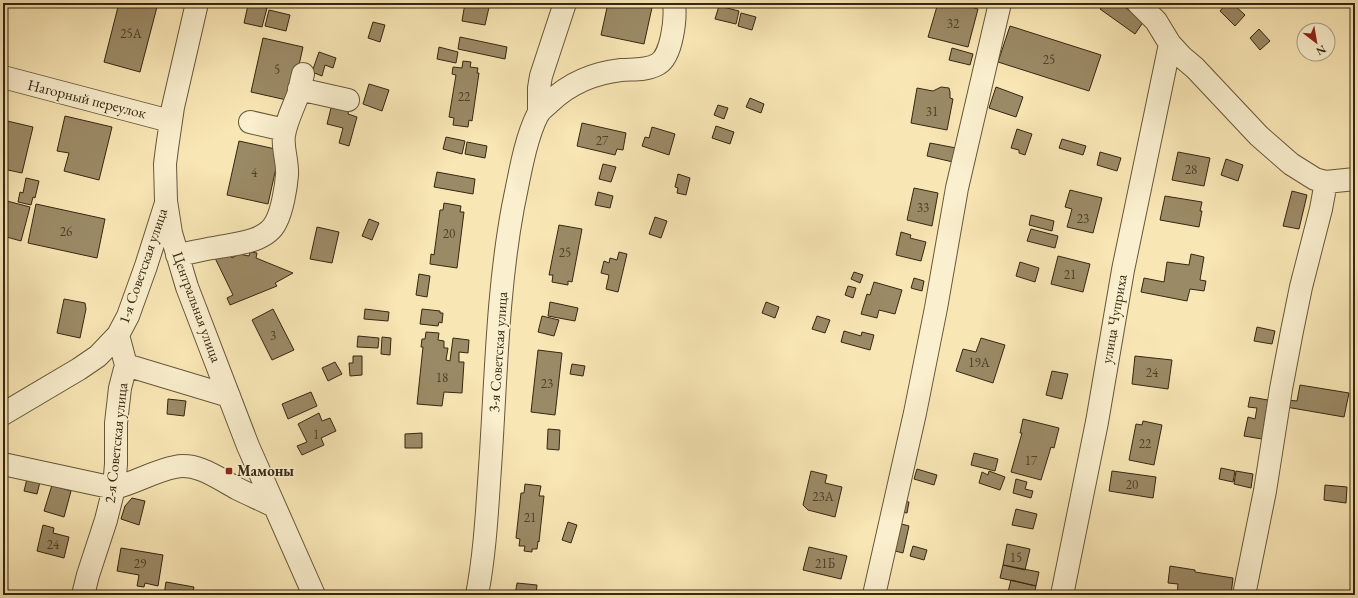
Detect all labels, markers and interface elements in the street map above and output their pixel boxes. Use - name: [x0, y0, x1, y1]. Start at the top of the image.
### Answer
- house number: 32: [947, 15, 960, 32]
- north arrow: [1296, 22, 1336, 62]
- house number: 25А: [120, 25, 143, 42]
- text: N: [1314, 42, 1329, 59]
- house number: 25: [1043, 51, 1055, 68]
- house number: 5: [274, 61, 280, 78]
- street label: Нагорный переулок: [26, 75, 148, 122]
- house number: 22: [458, 88, 471, 105]
- house number: 31: [926, 103, 938, 120]
- house number: 27: [596, 132, 609, 149]
- house number: 28: [1185, 161, 1197, 178]
- house number: 4: [251, 164, 258, 181]
- house number: 33: [917, 199, 929, 216]
- street label: 1-я Советская улица: [114, 206, 171, 326]
- house number: 23: [1077, 210, 1089, 227]
- house number: 26: [60, 223, 72, 240]
- house number: 20: [443, 225, 455, 242]
- house number: 25: [559, 244, 571, 261]
- street label: Центральная улица: [169, 249, 226, 365]
- house number: 21: [1064, 266, 1076, 283]
- street label: улица Чуприха: [1096, 273, 1131, 365]
- street label: 3-я Советская улица: [484, 291, 511, 413]
- house number: 3: [270, 327, 276, 344]
- house number: 19А: [968, 354, 991, 371]
- house number: 24: [1146, 364, 1159, 381]
- house number: 18: [436, 369, 448, 386]
- house number: 23: [541, 375, 553, 392]
- street label: 2-я Советская улица: [100, 382, 131, 504]
- house number: 1: [313, 426, 319, 443]
- house number: 22: [1139, 435, 1152, 452]
- house number: 17: [1025, 452, 1038, 469]
- place label: Мамоны: [237, 461, 294, 480]
- marker: Мамоны: [224, 466, 234, 476]
- house number: 20: [1126, 476, 1138, 493]
- house number: 23А: [812, 488, 835, 505]
- house number: 21: [524, 509, 536, 526]
- house number: 24: [47, 536, 60, 553]
- house number: 15: [1010, 549, 1022, 566]
- house number: 29: [134, 555, 147, 572]
- house number: 21Б: [815, 555, 835, 572]

